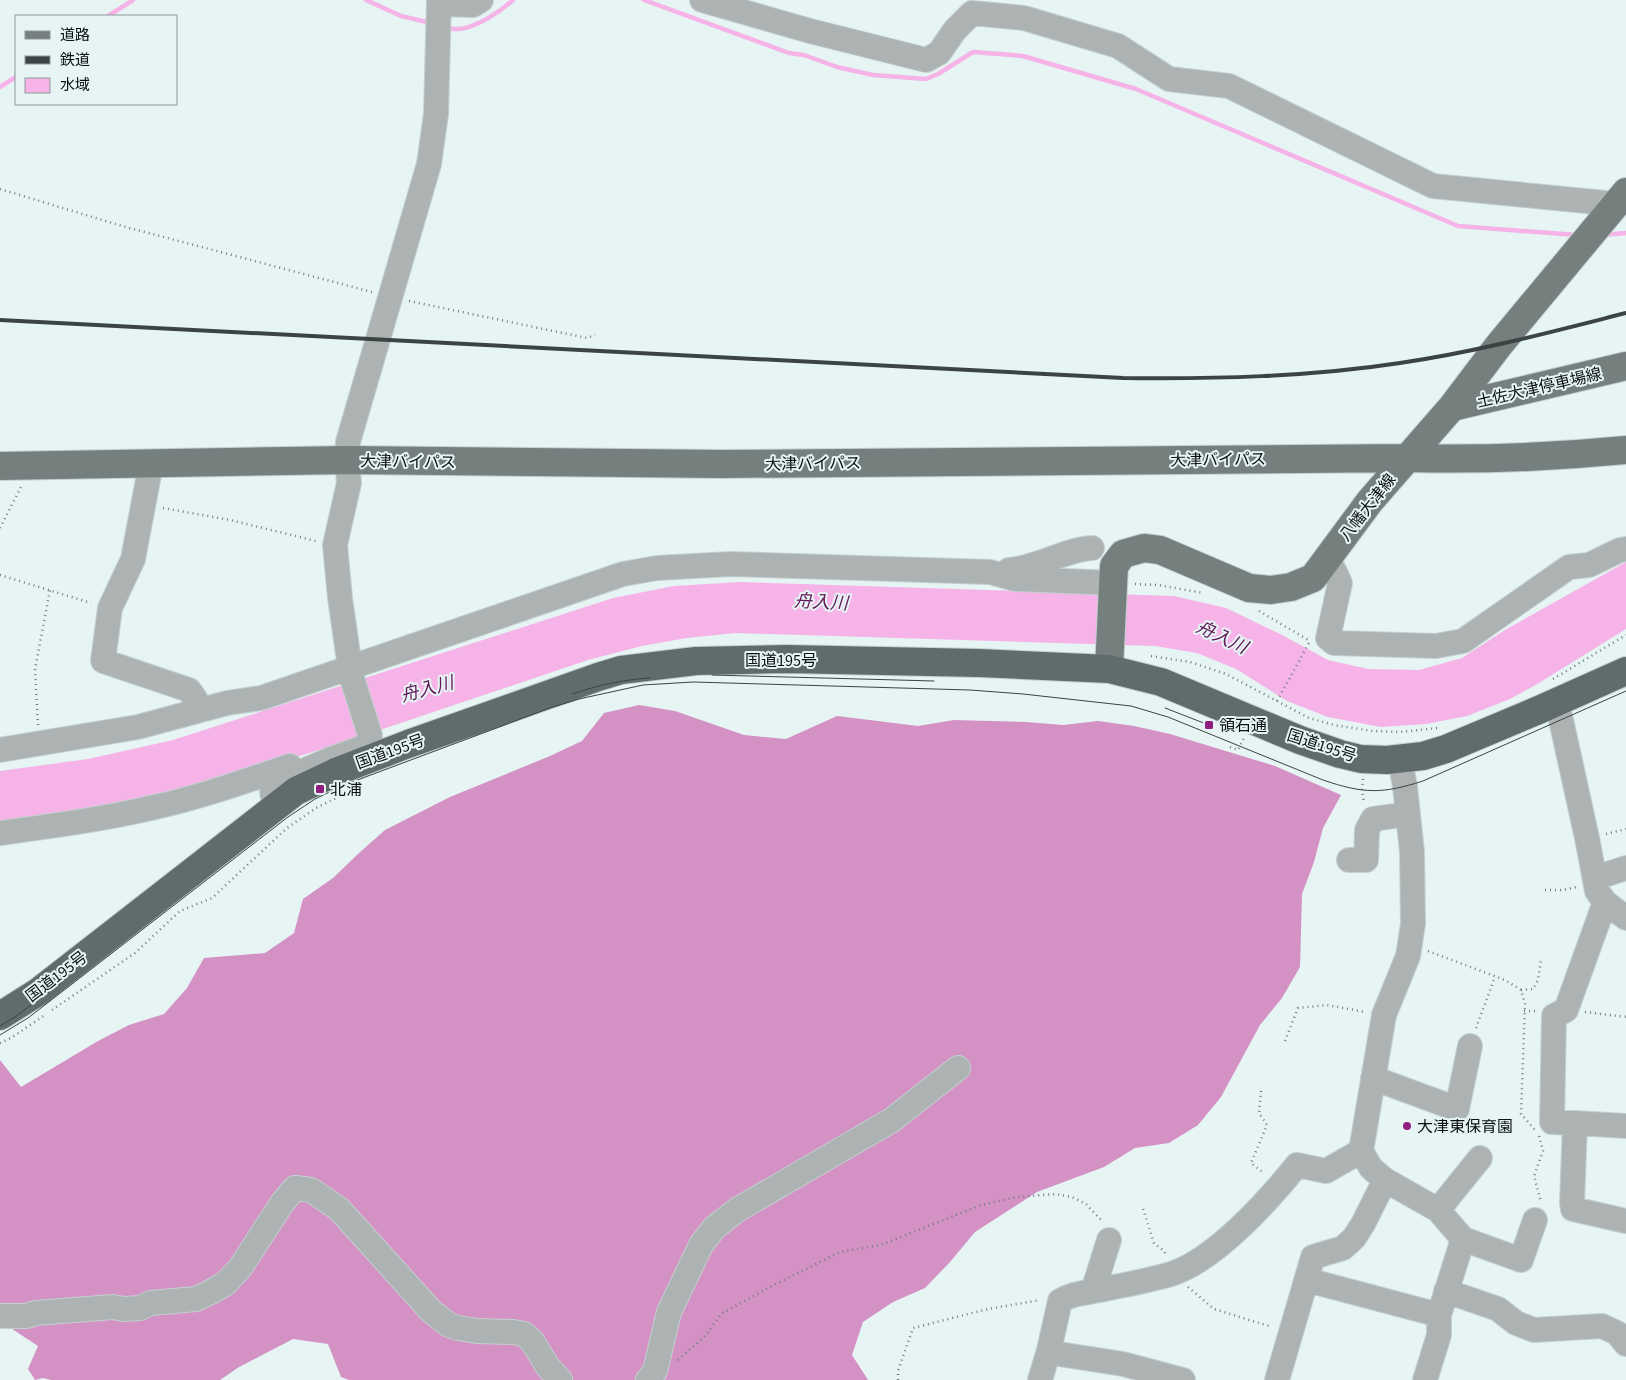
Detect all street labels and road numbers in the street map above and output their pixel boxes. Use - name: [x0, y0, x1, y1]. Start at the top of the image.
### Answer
- street label: 土佐大津停車場線: [1474, 363, 1604, 413]
- street label: 大津バイパス: [1170, 448, 1266, 472]
- street label: 大津バイパス: [360, 450, 456, 474]
- street label: 大津バイパス: [765, 452, 861, 476]
- street label: 八幡大津線: [1334, 469, 1401, 546]
- street label: 国道195号: [745, 650, 817, 672]
- street label: 国道195号: [1284, 724, 1359, 768]
- street label: 国道195号: [353, 729, 428, 775]
- street label: 国道195号: [21, 946, 92, 1007]

